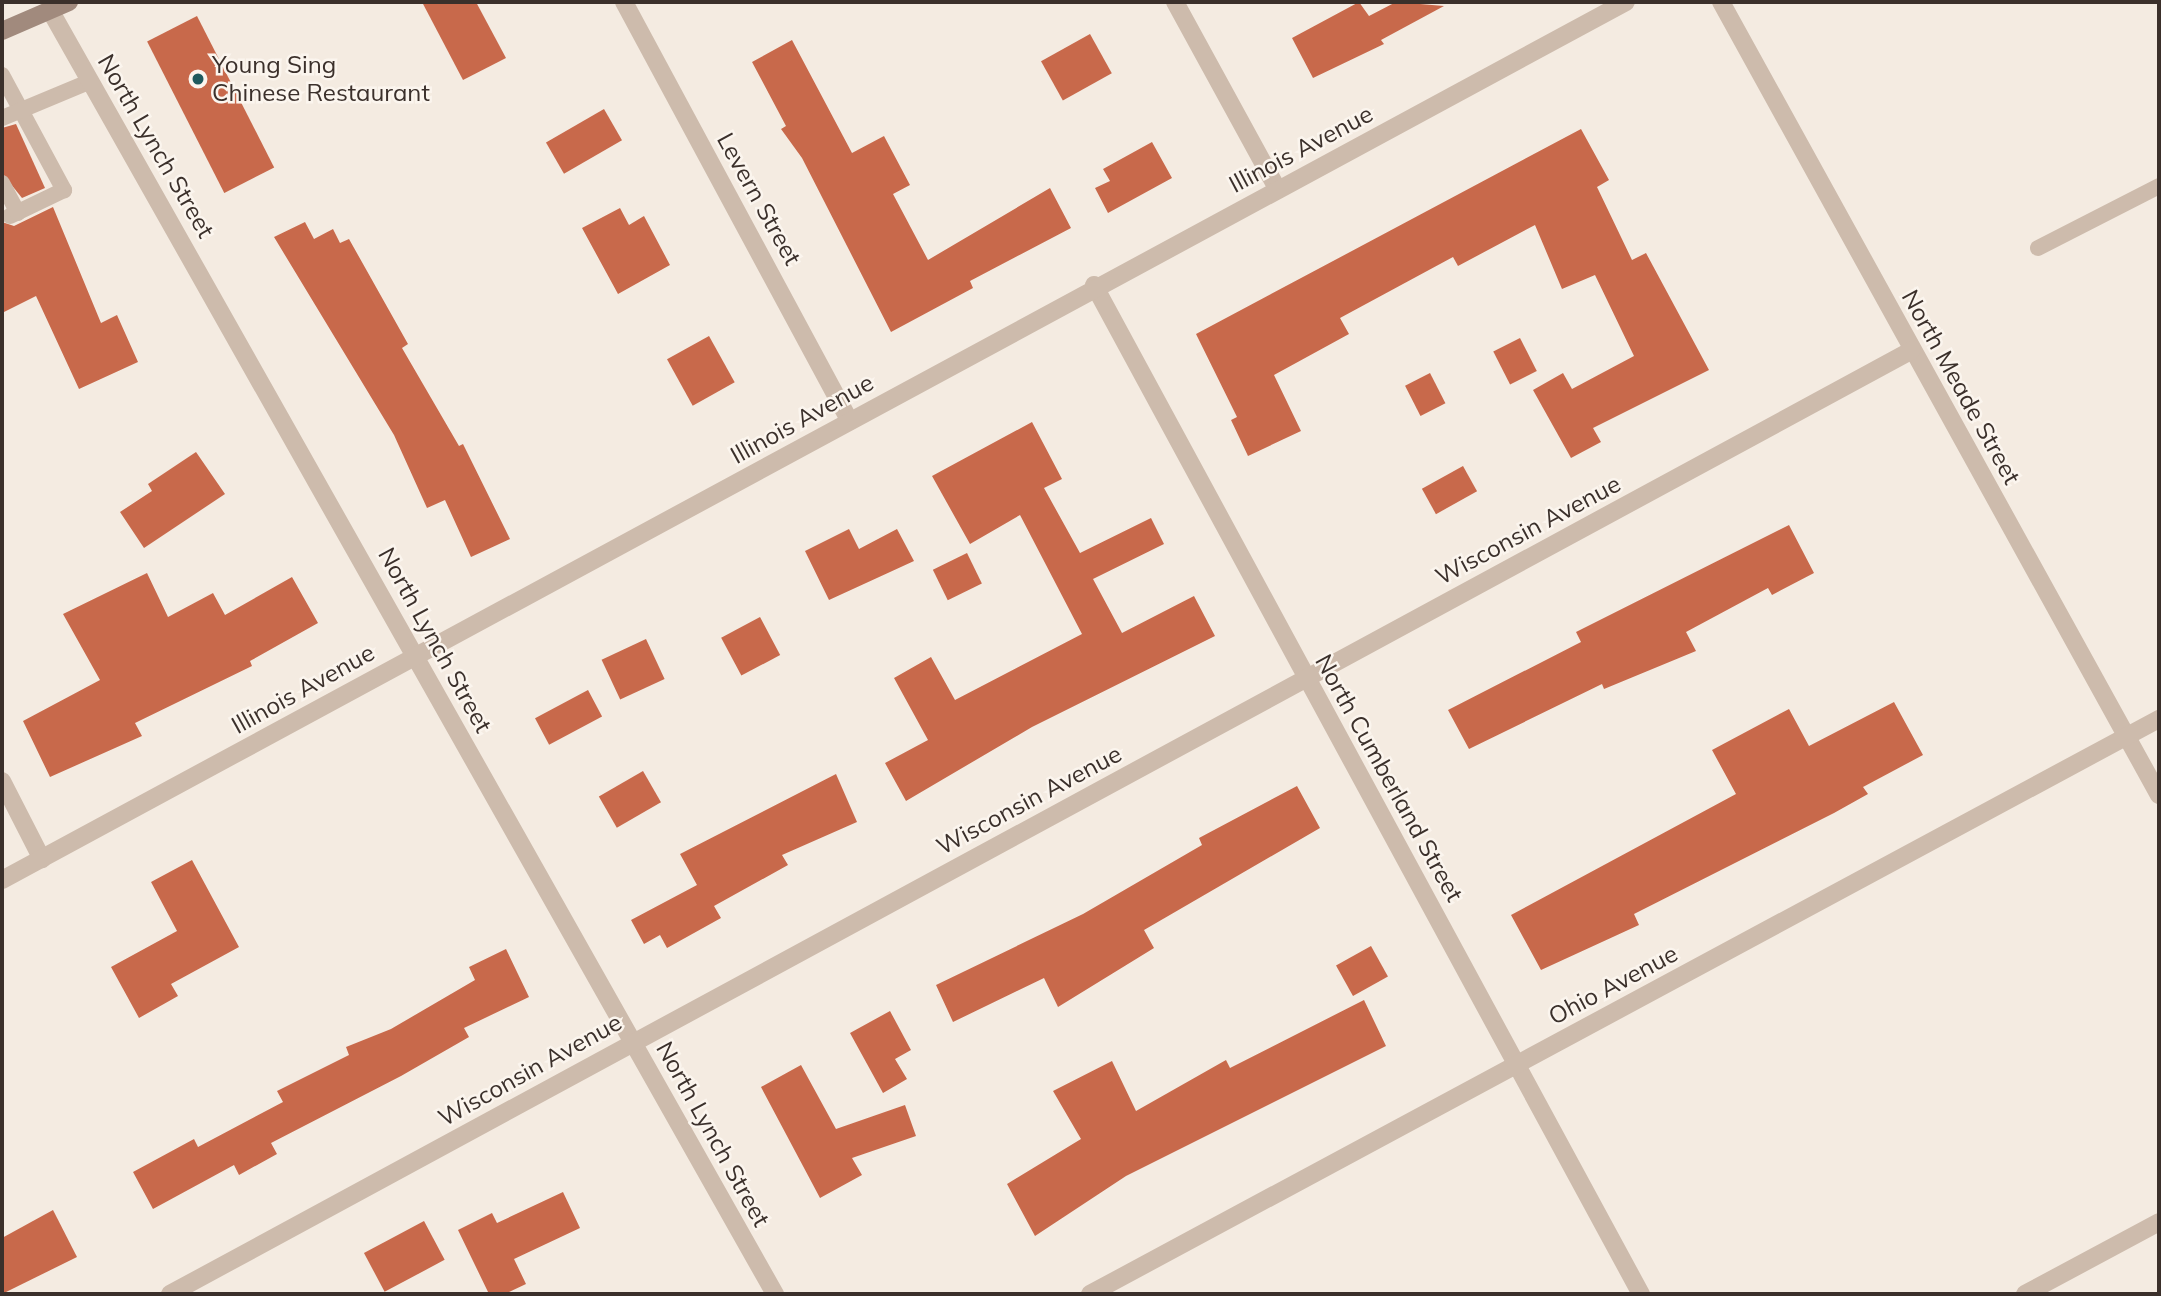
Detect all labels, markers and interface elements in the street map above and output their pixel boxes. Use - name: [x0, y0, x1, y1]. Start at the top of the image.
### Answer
- street label: North Lynch Street: [92, 49, 220, 243]
- place label: Young Sing Chinese Restaurant: [212, 51, 430, 107]
- marker: Young Sing Chinese Restaurant: [190, 71, 206, 87]
- street label: Illinois Avenue: [1224, 99, 1378, 199]
- street label: Levern Street: [711, 128, 807, 270]
- street label: North Meade Street: [1896, 285, 2026, 489]
- street label: Illinois Avenue: [726, 368, 878, 470]
- street label: Wisconsin Avenue: [1431, 469, 1625, 591]
- street label: North Lynch Street: [372, 542, 498, 738]
- street label: Illinois Avenue: [227, 638, 379, 740]
- street label: North Cumberland Street: [1309, 649, 1469, 907]
- street label: Wisconsin Avenue: [932, 739, 1126, 861]
- street label: Ohio Avenue: [1544, 939, 1682, 1031]
- street label: Wisconsin Avenue: [433, 1008, 627, 1132]
- street label: North Lynch Street: [650, 1036, 776, 1232]

